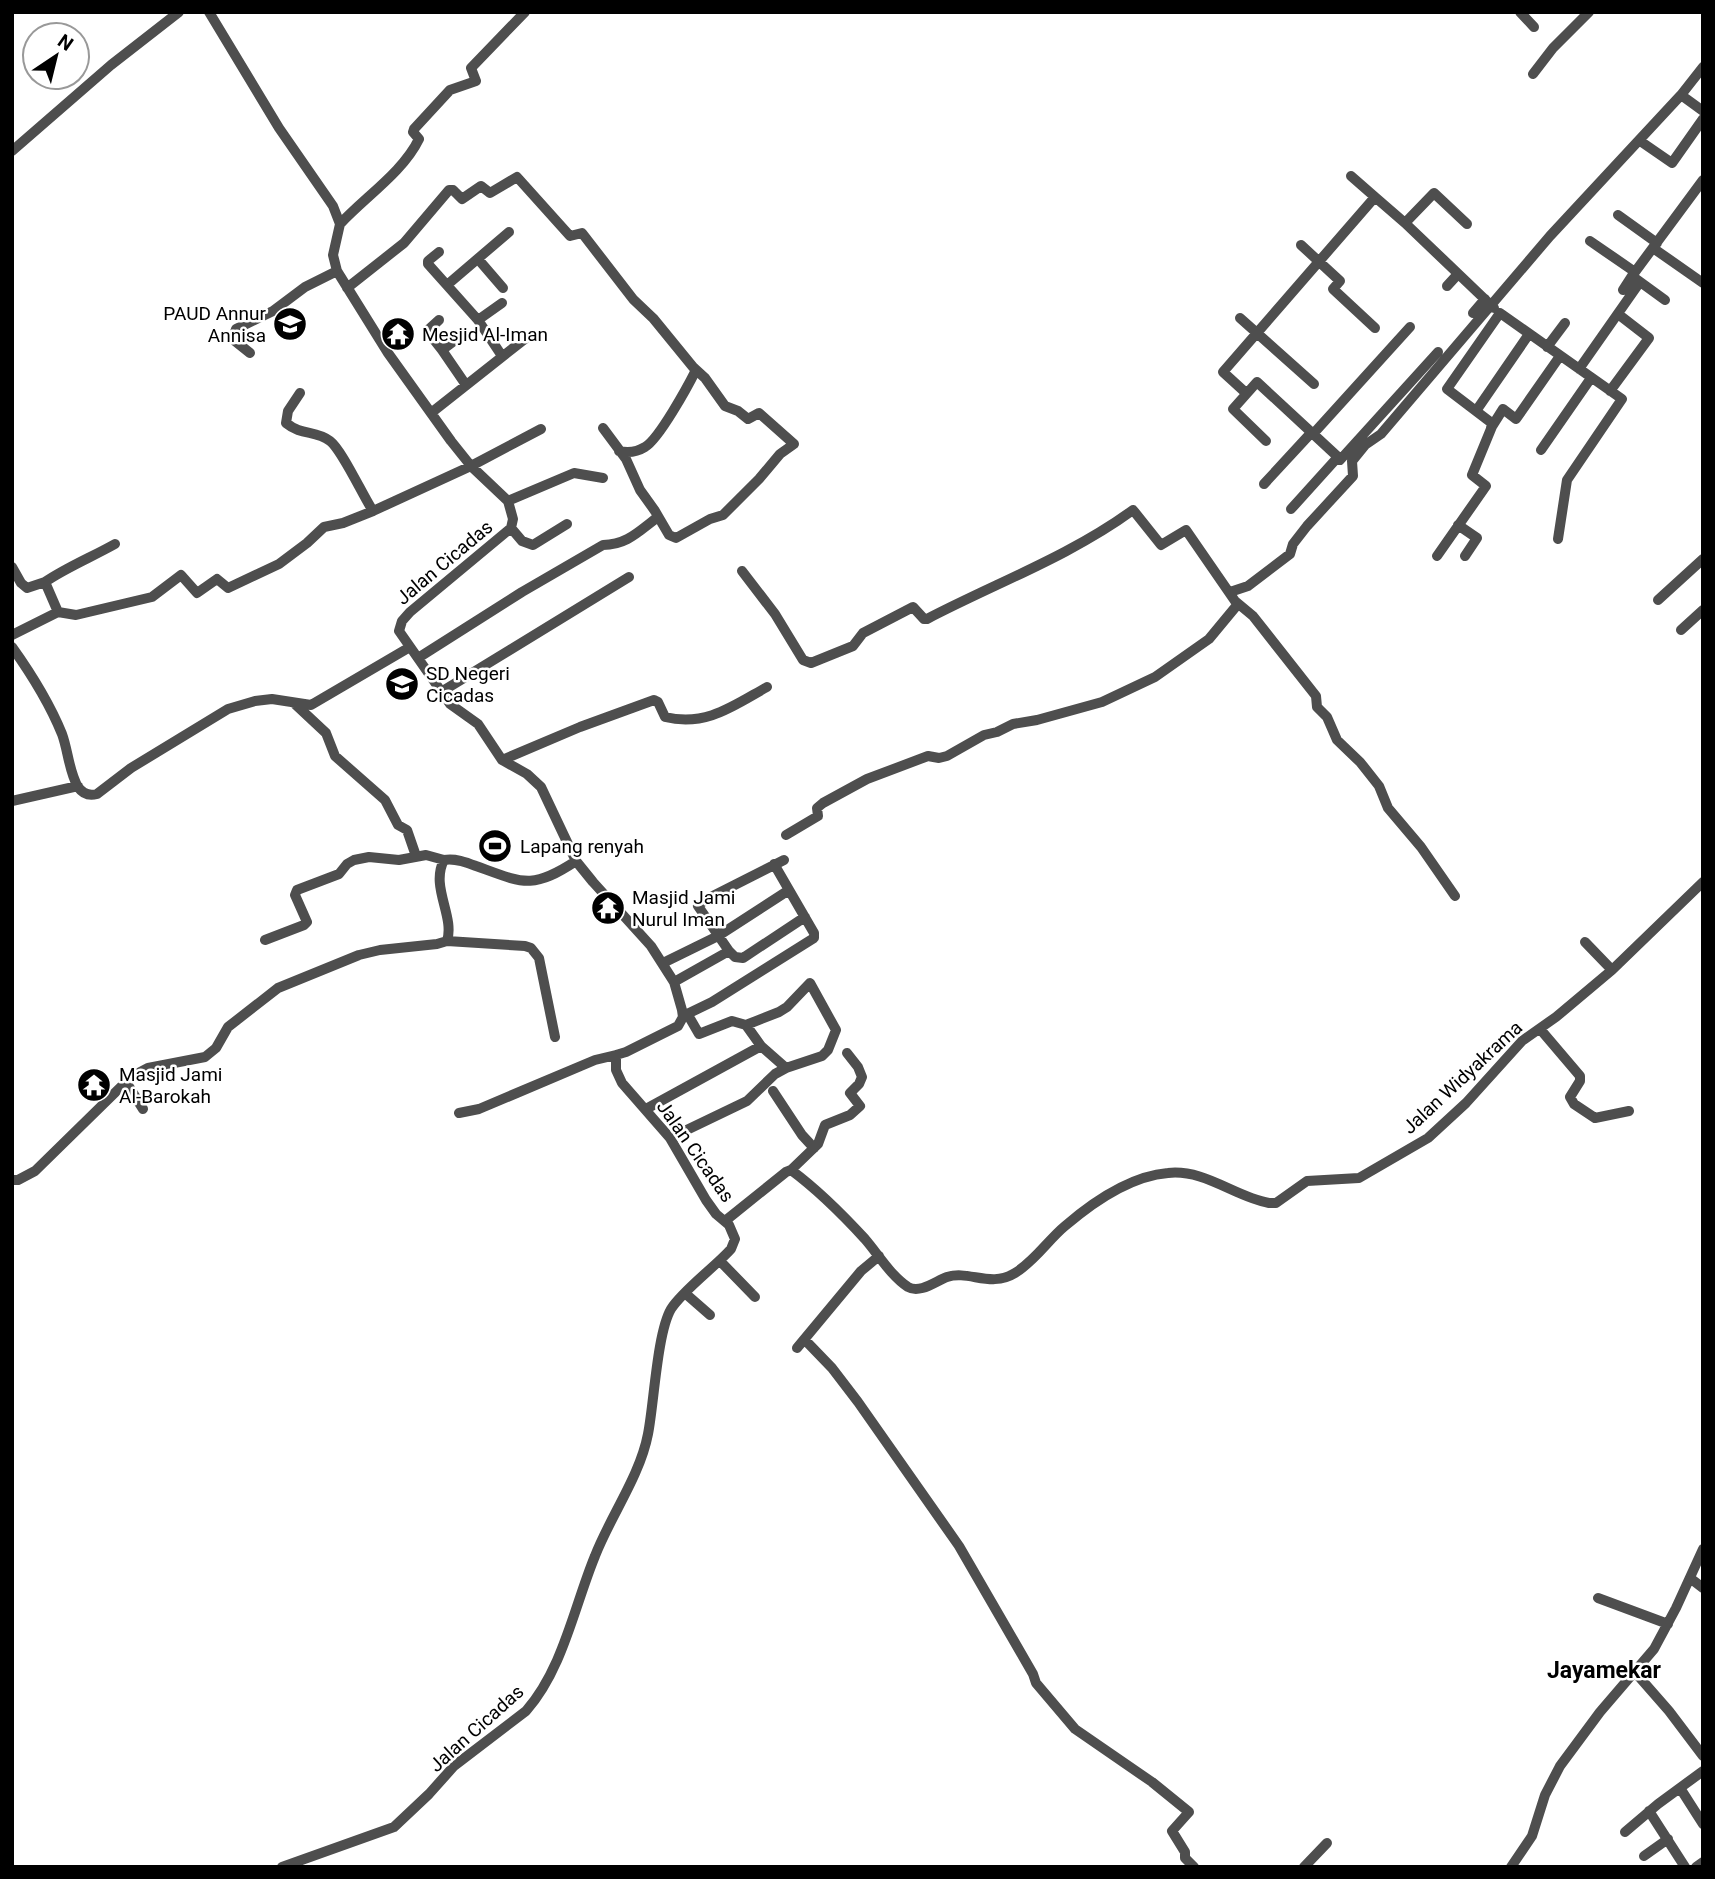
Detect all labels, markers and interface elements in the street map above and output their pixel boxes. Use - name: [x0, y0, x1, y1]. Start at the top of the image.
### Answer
- north arrow: [21, 21, 91, 91]
- text: N: [53, 29, 78, 56]
- place label: PAUD Annur Annisa: [163, 302, 267, 347]
- school or university icon: PAUD Annur Annisa: [271, 305, 309, 343]
- temple icon: Mesjid Al-Iman: [379, 315, 417, 353]
- place label: Mesjid Al-Iman: [422, 323, 548, 346]
- street label: Jalan Cicadas: [391, 515, 497, 609]
- place label: SD Negeri Cicadas: [426, 662, 510, 707]
- school or university icon: SD Negeri Cicadas: [383, 665, 421, 703]
- sports icon: Lapang renyah: [476, 827, 514, 865]
- place label: Lapang renyah: [520, 835, 644, 858]
- place label: Masjid Jami Nurul Iman: [632, 886, 735, 931]
- temple icon: Masjid Jami Nurul Iman: [589, 889, 627, 927]
- street label: Jalan Widyakrama: [1398, 1016, 1527, 1139]
- place label: Masjid Jami Al-Barokah: [119, 1063, 222, 1108]
- temple icon: Masjid Jami Al-Barokah: [75, 1066, 113, 1104]
- street label: Jalan Cicadas: [652, 1096, 739, 1207]
- district label: Jayamekar: [1547, 1657, 1662, 1684]
- street label: Jalan Cicadas: [424, 1680, 528, 1777]

